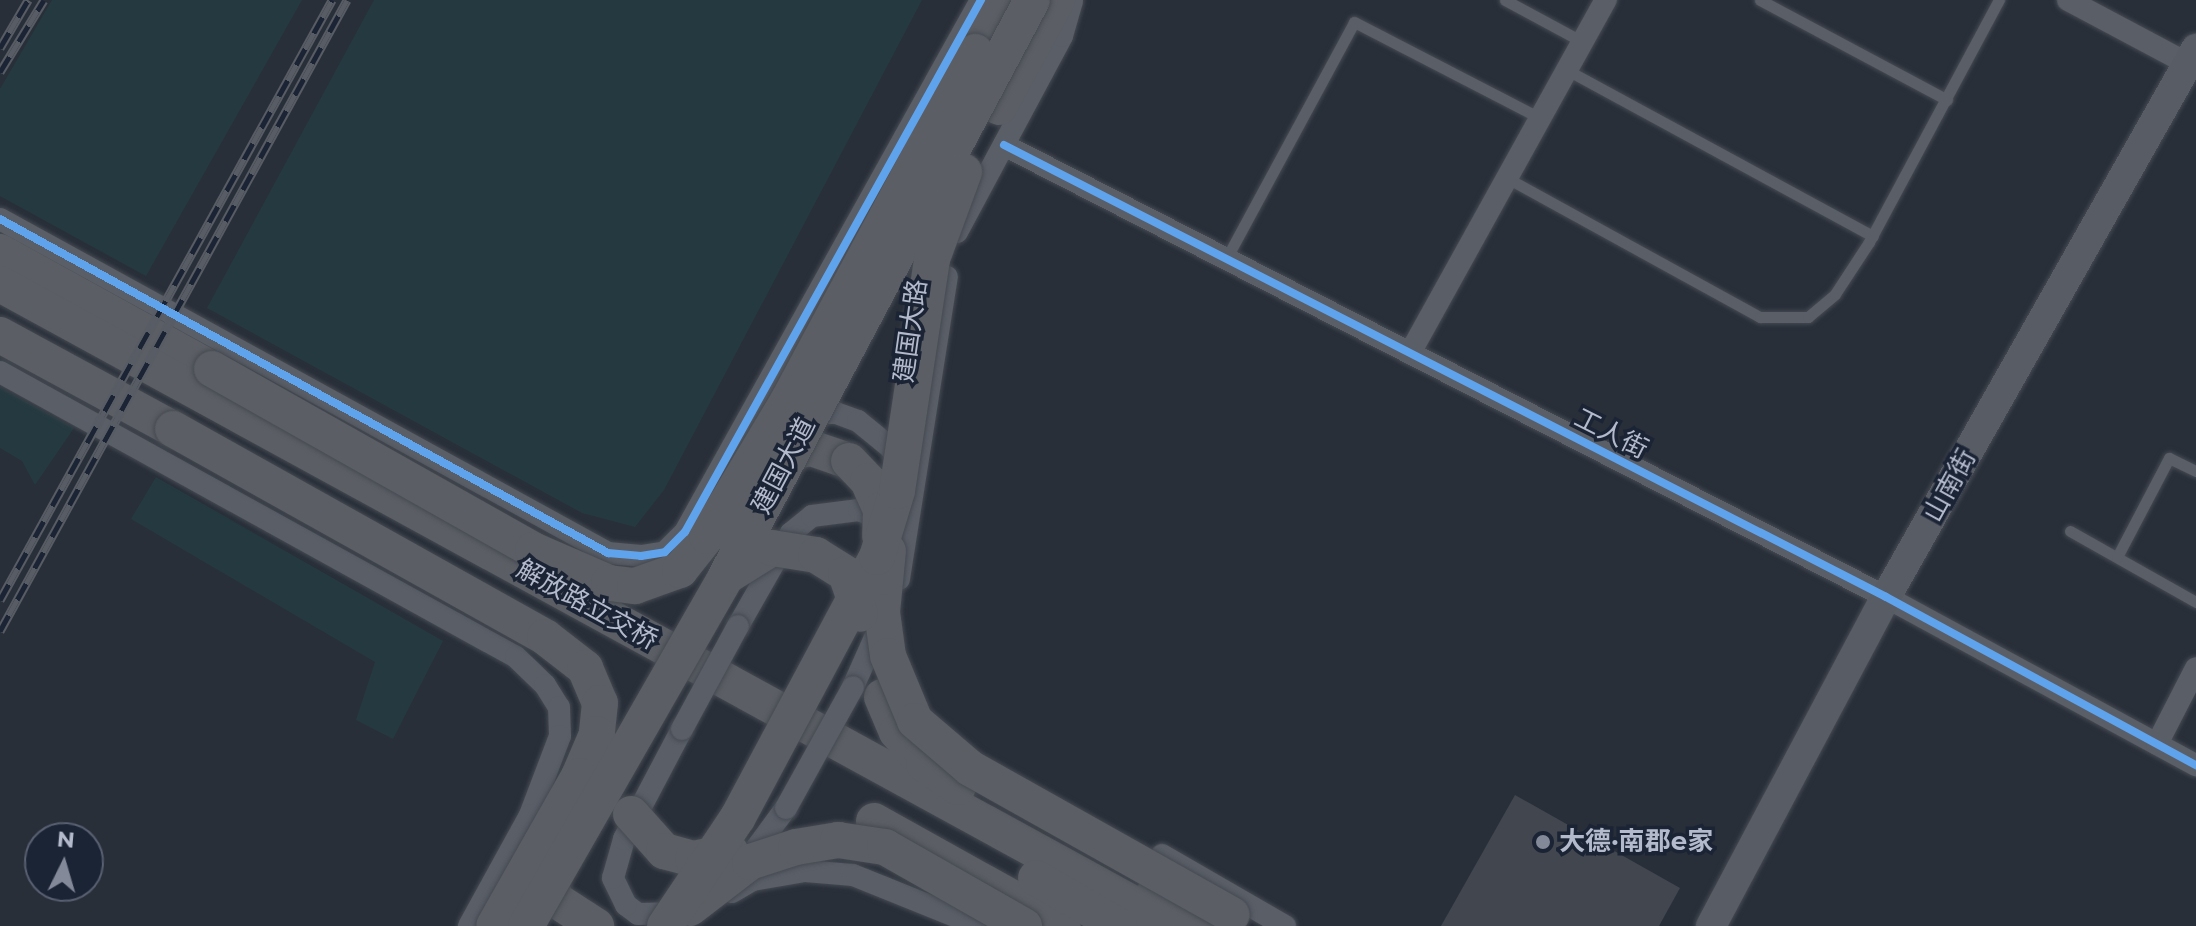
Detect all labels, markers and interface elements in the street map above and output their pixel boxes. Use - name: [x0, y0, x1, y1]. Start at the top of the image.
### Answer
- street label: 建国大路: [888, 277, 934, 385]
- street label: 工人街: [1569, 402, 1653, 466]
- street label: 建国大道: [746, 413, 822, 519]
- street label: 山南街: [1917, 444, 1983, 528]
- street label: 解放路立交桥: [511, 554, 663, 656]
- north arrow: [24, 822, 104, 902]
- text: N: [56, 825, 76, 854]
- place label: 大德·南郡e家: [1559, 826, 1713, 858]
- marker: 大德·南郡e家: [1534, 833, 1552, 851]

